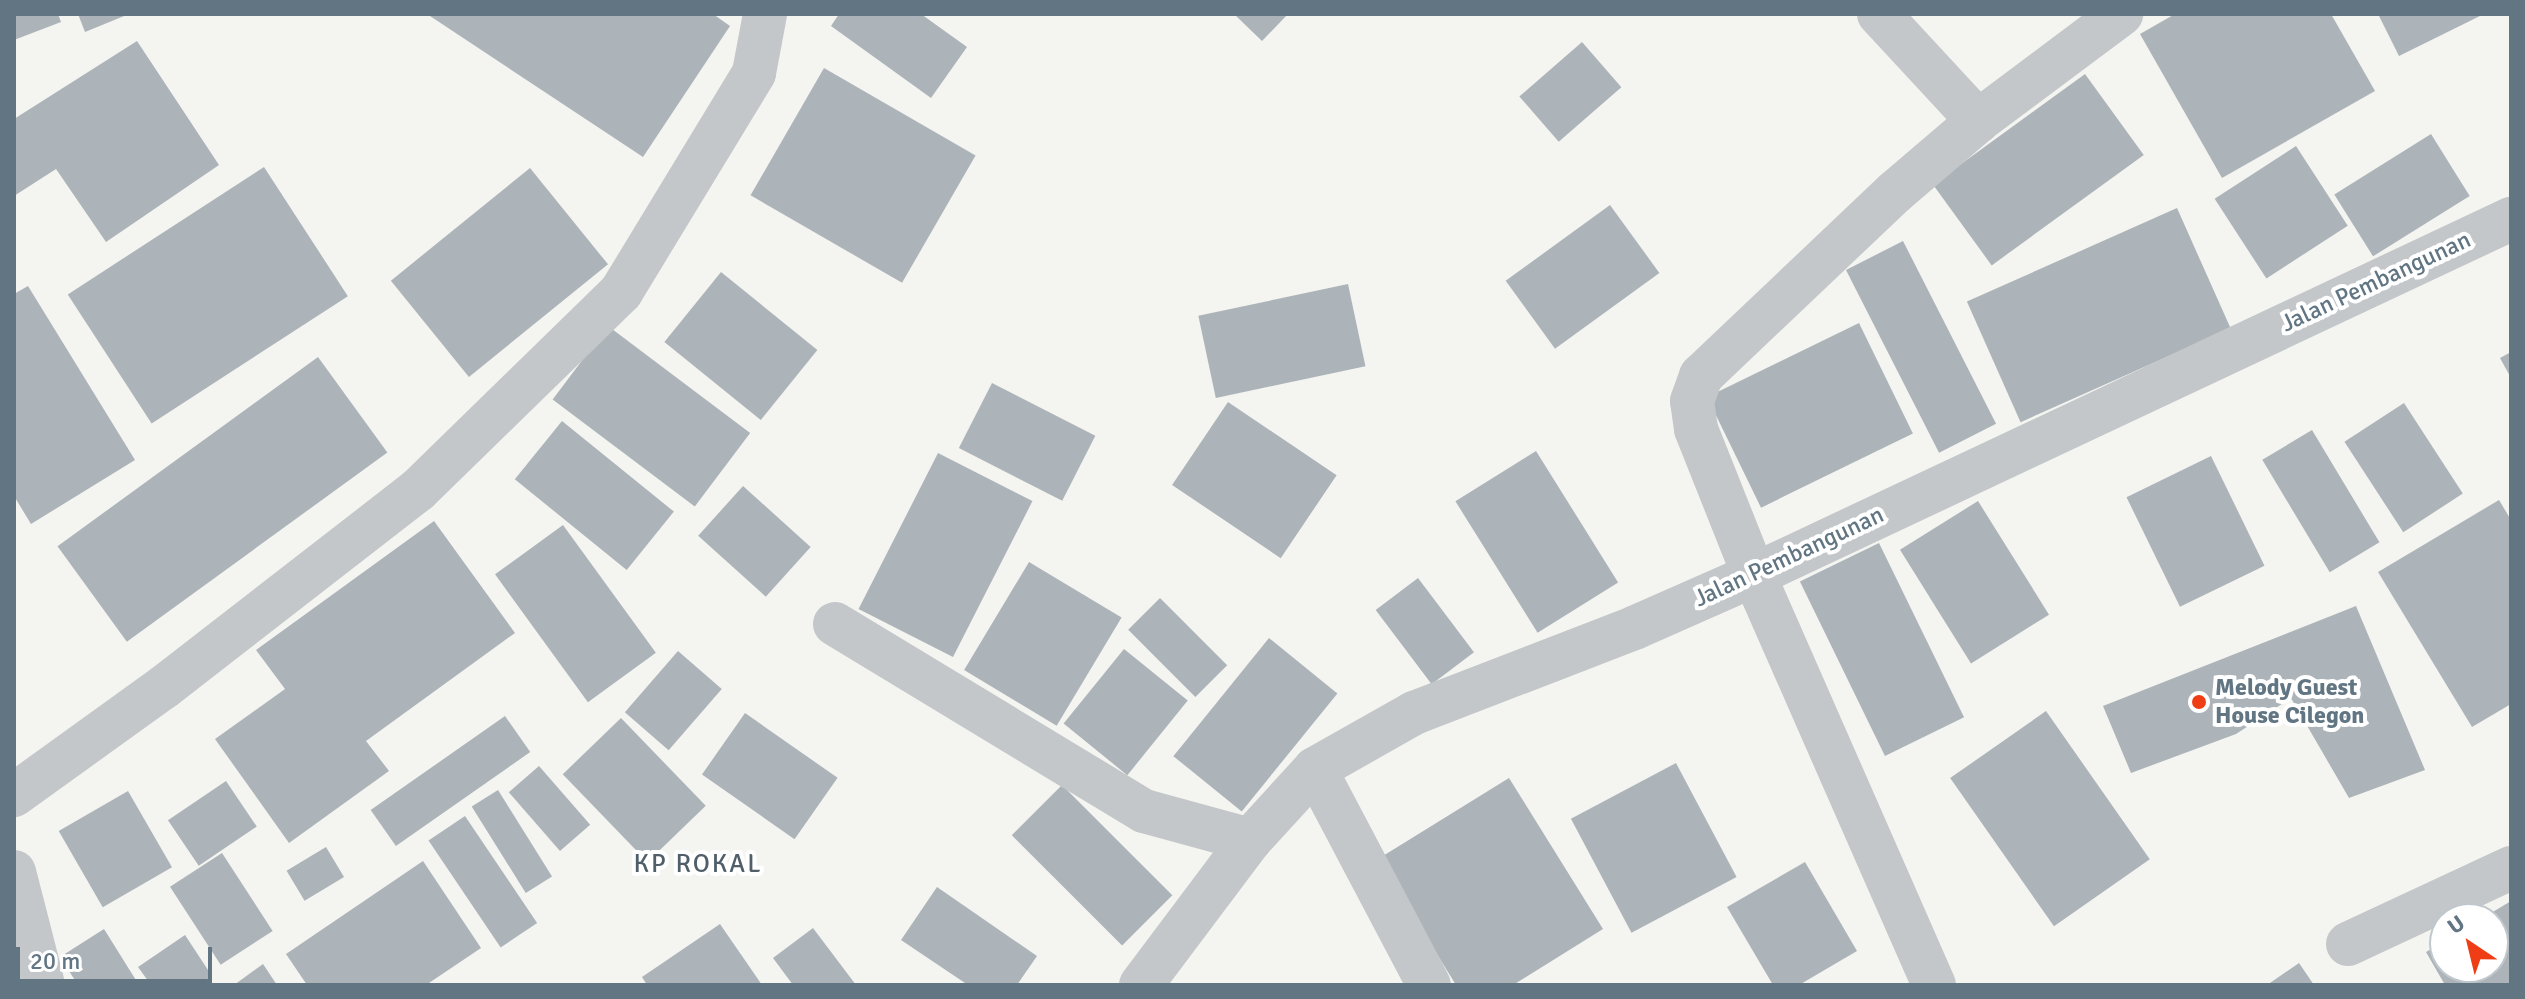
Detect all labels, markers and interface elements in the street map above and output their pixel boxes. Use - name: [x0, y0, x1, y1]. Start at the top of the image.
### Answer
- street label: Jalan Pembangunan: [2277, 225, 2475, 339]
- street label: Jalan Pembangunan: [1690, 500, 1888, 614]
- place label: Melody Guest House Cilegon: [2215, 674, 2364, 730]
- marker: Melody Guest House Cilegon: [2190, 693, 2208, 711]
- district label: KP ROKAL: [633, 849, 763, 881]
- north arrow: [2429, 903, 2509, 983]
- text: U: [2442, 909, 2470, 940]
- scale bar: [20, 931, 216, 981]
- text: 20 m: [30, 946, 80, 976]

